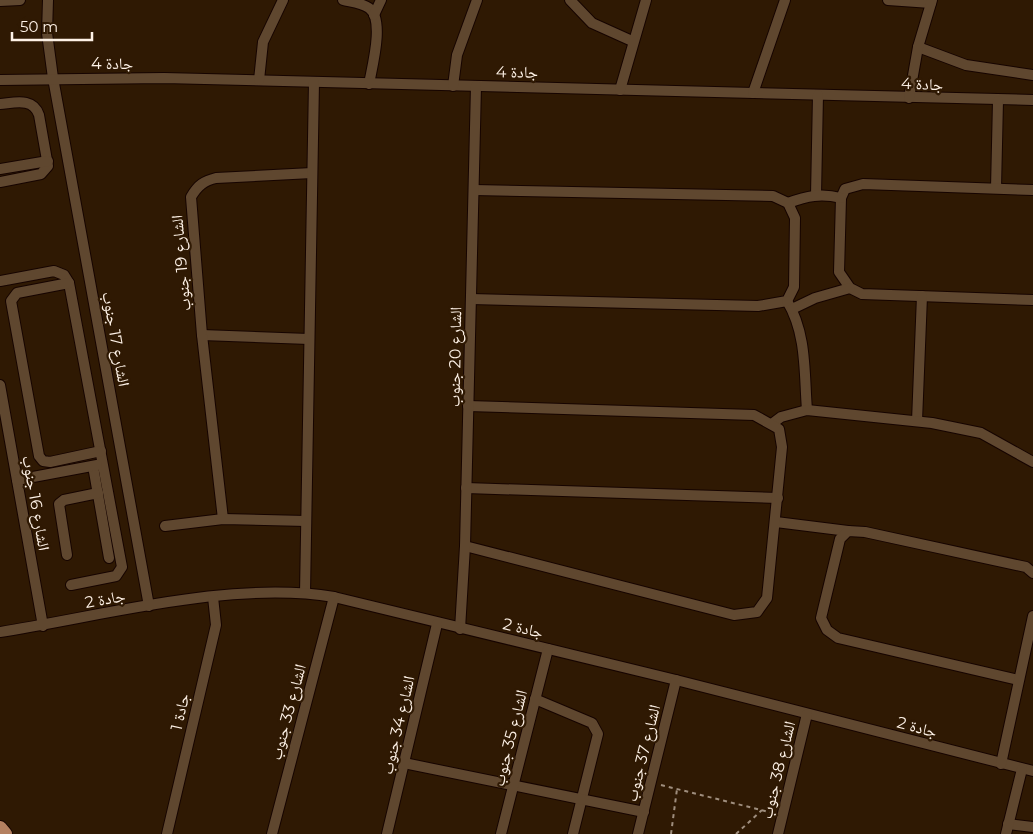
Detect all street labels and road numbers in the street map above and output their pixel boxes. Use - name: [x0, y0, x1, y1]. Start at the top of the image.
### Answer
- street label: جادة 4: [91, 54, 133, 73]
- street label: جادة 4: [496, 62, 538, 82]
- street label: جادة 4: [901, 74, 943, 94]
- street label: الشارع 19 جنوب: [167, 214, 196, 312]
- street label: الشارع 17 جنوب: [97, 290, 134, 388]
- street label: الشارع 20 جنوب: [445, 307, 466, 407]
- street label: الشارع 16 جنوب: [17, 454, 54, 552]
- street label: جادة 2: [83, 586, 127, 612]
- street label: جادة 2: [501, 614, 545, 642]
- street label: الشارع 33 جنوب: [266, 662, 311, 762]
- street label: الشارع 34 جنوب: [377, 674, 420, 776]
- street label: الشارع 35 جنوب: [489, 688, 532, 788]
- street label: جادة 1: [167, 692, 193, 732]
- street label: الشارع 37 جنوب: [622, 703, 665, 804]
- street label: جادة 2: [895, 713, 939, 741]
- street label: الشارع 38 جنوب: [757, 719, 800, 821]

